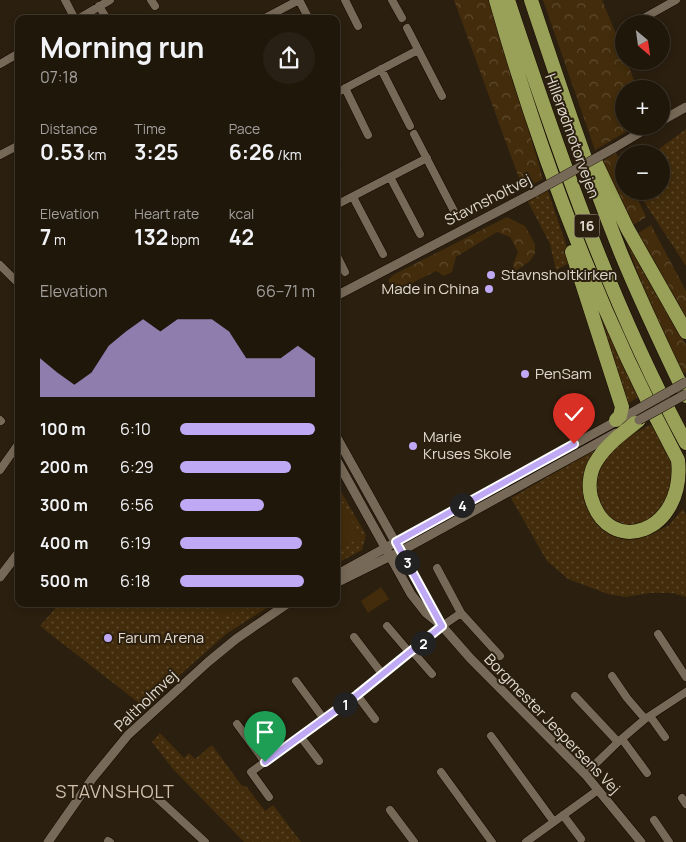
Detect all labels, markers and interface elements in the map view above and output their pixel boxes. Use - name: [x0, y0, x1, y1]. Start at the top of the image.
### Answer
- north arrow: [615, 15, 670, 70]
- map controls: [615, 15, 670, 200]
- text: Morning run: [40, 28, 204, 66]
- button: share: [263, 32, 315, 84]
- text: 07:18: [40, 66, 78, 88]
- street label: Hillerødmotorvejen: [540, 71, 605, 201]
- button: +: [615, 80, 670, 135]
- text: Distance: [40, 119, 97, 138]
- text: Time: [134, 119, 166, 138]
- text: Pace: [229, 119, 260, 138]
- text: 0.53: [40, 138, 85, 166]
- text: 3:25: [134, 138, 179, 166]
- text: 6:26: [229, 138, 274, 166]
- text: km: [85, 145, 106, 164]
- text: /km: [274, 145, 302, 164]
- button: −: [615, 145, 670, 200]
- street label: Stavnsholtvej: [441, 169, 535, 230]
- text: Elevation: [40, 204, 99, 223]
- text: Heart rate: [134, 204, 199, 223]
- text: kcal: [229, 204, 254, 223]
- road number: 16: [574, 215, 600, 238]
- text: 7: [40, 223, 51, 251]
- text: 132: [134, 223, 168, 251]
- text: 42: [229, 223, 254, 251]
- text: m: [51, 230, 66, 249]
- text: bpm: [168, 230, 200, 249]
- place label: Stavnsholtkirken: [501, 264, 617, 285]
- marker: Stavnsholtkirken: [485, 269, 497, 281]
- place label: Made in China: [382, 278, 479, 299]
- text: Elevation: [40, 280, 108, 302]
- text: 66–71 m: [256, 280, 315, 302]
- marker: Made in China: [483, 283, 495, 295]
- place label: PenSam: [535, 363, 592, 384]
- marker: PenSam: [519, 368, 531, 380]
- pin: [553, 393, 595, 444]
- icon: check: [560, 400, 588, 428]
- text: 100 m: [40, 418, 86, 440]
- text: 6:10: [120, 418, 151, 440]
- place label: Marie Kruses Skole: [423, 426, 512, 464]
- marker: Marie Kruses Skole: [407, 440, 419, 452]
- text: 200 m: [40, 456, 88, 478]
- text: 6:29: [120, 456, 154, 478]
- pin: 4: [450, 492, 474, 518]
- text: 300 m: [40, 494, 88, 516]
- text: 6:56: [120, 494, 154, 516]
- text: 4: [458, 496, 467, 515]
- text: 400 m: [40, 532, 88, 554]
- text: 6:19: [120, 532, 151, 554]
- pin: 3: [394, 550, 420, 574]
- text: 3: [403, 553, 412, 572]
- text: 500 m: [40, 570, 88, 592]
- text: 6:18: [120, 570, 150, 592]
- place label: Farum Arena: [118, 627, 204, 648]
- pin: 2: [410, 630, 436, 656]
- marker: Farum Arena: [102, 632, 114, 644]
- text: 2: [419, 634, 428, 653]
- street label: Borgmester Jespersens Vej: [480, 649, 625, 798]
- street label: Paltholmvej: [109, 665, 182, 736]
- pin: 1: [332, 692, 358, 716]
- text: 1: [342, 695, 349, 714]
- pin: [244, 711, 286, 762]
- icon: arrive: [251, 718, 279, 746]
- district label: STAVNSHOLT: [55, 779, 175, 803]

